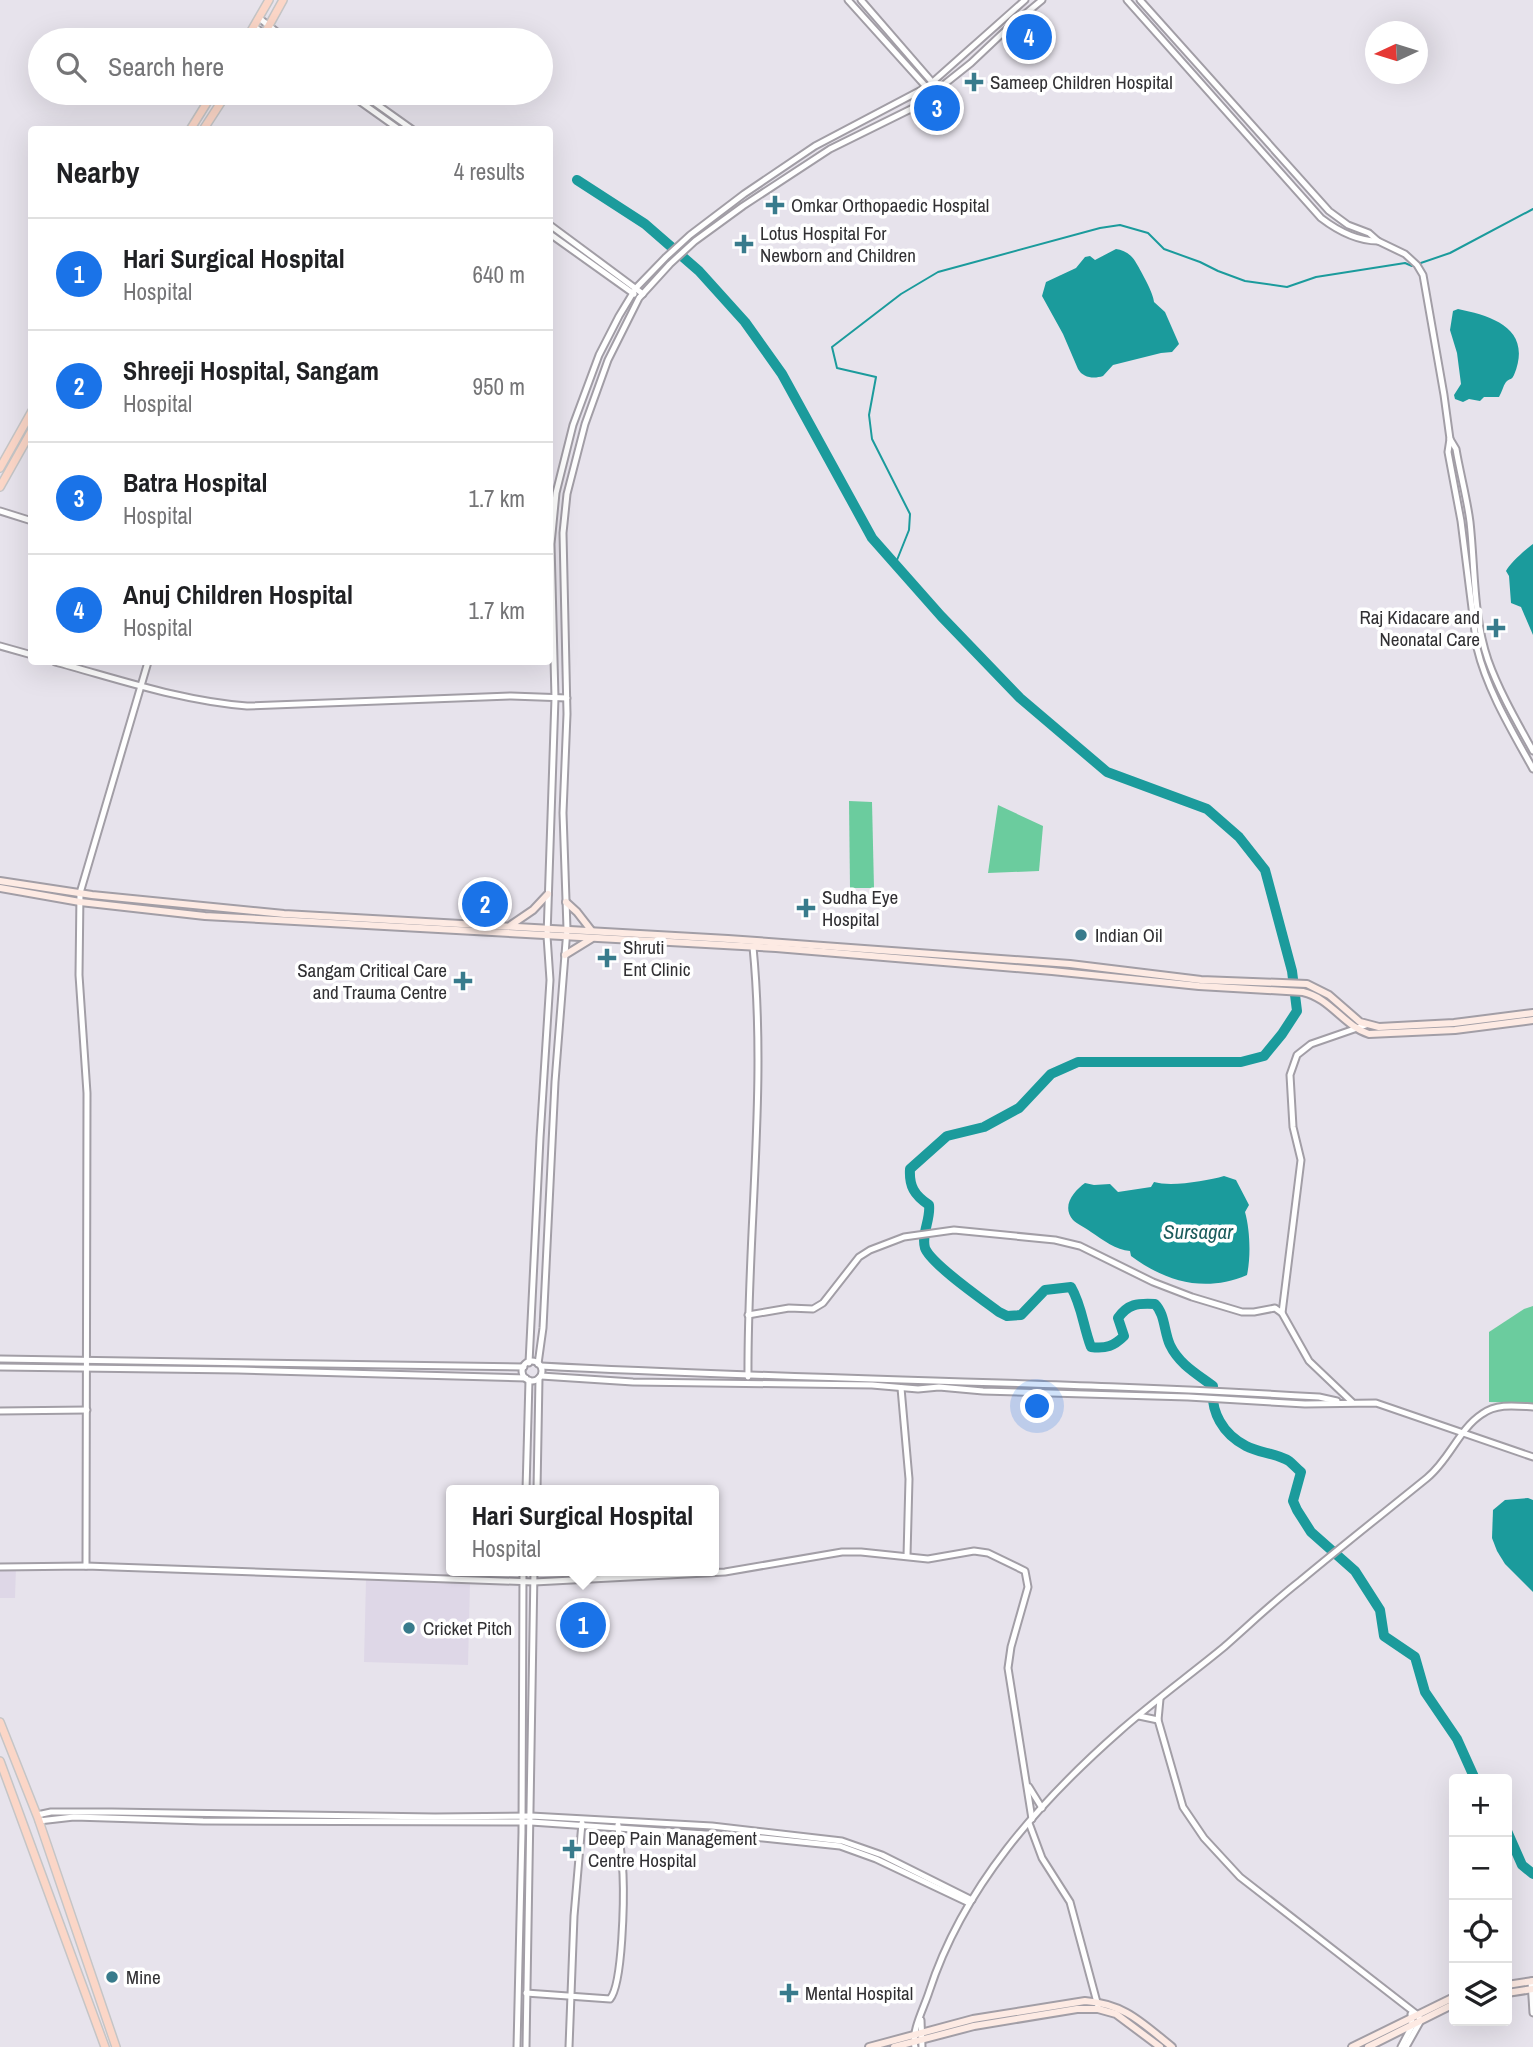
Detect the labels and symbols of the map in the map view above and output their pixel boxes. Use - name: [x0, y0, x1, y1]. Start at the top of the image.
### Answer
- pin: 4: [1006, 11, 1052, 63]
- north arrow: [1365, 21, 1428, 84]
- place label: Sameep Children Hospital: [990, 69, 1173, 95]
- marker: Sameep Children Hospital: [964, 72, 984, 92]
- pin: 3: [914, 82, 960, 134]
- place label: Omkar Orthopaedic Hospital: [791, 192, 989, 218]
- marker: Omkar Orthopaedic Hospital: [765, 195, 785, 215]
- place label: Lotus Hospital For Newborn and Children: [760, 220, 916, 268]
- marker: Lotus Hospital For Newborn and Children: [734, 234, 754, 254]
- place label: Raj Kidacare and Neonatal Care: [1360, 604, 1480, 652]
- marker: Raj Kidacare and Neonatal Care: [1486, 618, 1506, 638]
- pin: 2: [462, 878, 508, 930]
- place label: Sudha Eye Hospital: [822, 884, 898, 932]
- marker: Sudha Eye Hospital: [796, 898, 816, 918]
- place label: Indian Oil: [1095, 922, 1163, 948]
- marker: Indian Oil: [1073, 927, 1089, 943]
- place label: Shruti Ent Clinic: [623, 934, 691, 982]
- marker: Shruti Ent Clinic: [597, 948, 617, 968]
- place label: Sangam Critical Care and Trauma Centre: [297, 957, 447, 1005]
- marker: Sangam Critical Care and Trauma Centre: [453, 971, 473, 991]
- water label: Sursagar: [1163, 1217, 1234, 1246]
- your location: [1020, 1389, 1054, 1423]
- pin: 1: [560, 1599, 606, 1651]
- place label: Cricket Pitch: [423, 1615, 512, 1641]
- marker: Cricket Pitch: [401, 1620, 417, 1636]
- place label: Deep Pain Management Centre Hospital: [588, 1825, 758, 1873]
- marker: Deep Pain Management Centre Hospital: [562, 1839, 582, 1859]
- place label: Mine: [126, 1964, 161, 1990]
- marker: Mine: [104, 1969, 120, 1985]
- place label: Mental Hospital: [805, 1980, 913, 2006]
- marker: Mental Hospital: [779, 1983, 799, 2003]

